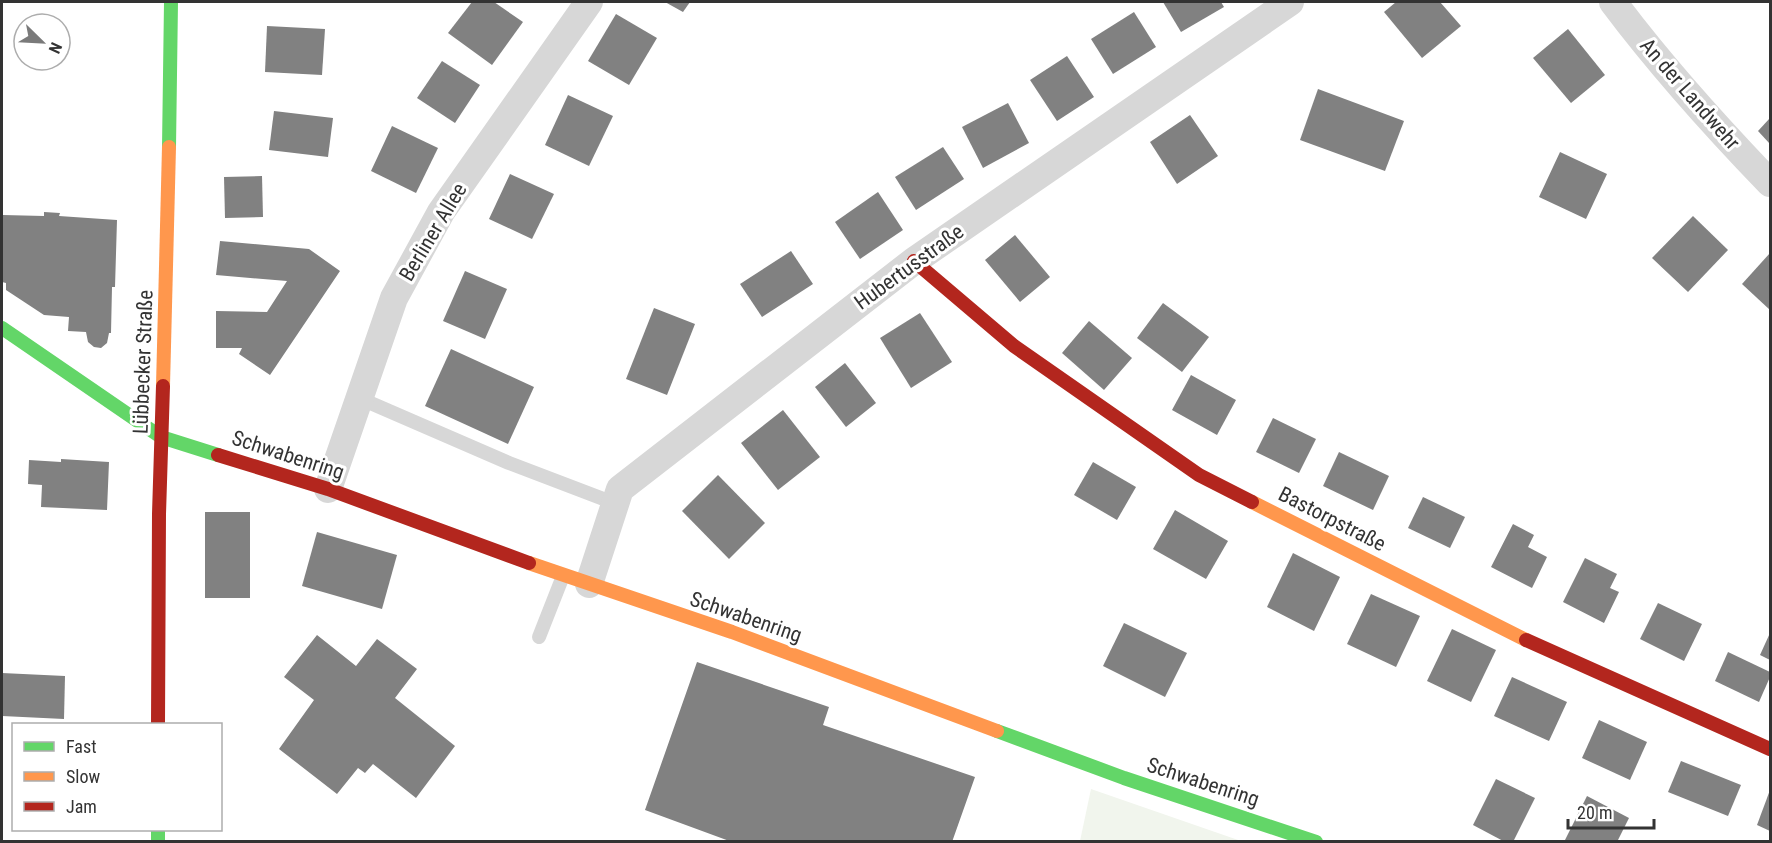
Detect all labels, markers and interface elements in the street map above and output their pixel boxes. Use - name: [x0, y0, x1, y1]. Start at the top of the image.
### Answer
- north arrow: [12, 12, 72, 72]
- street label: An der Landwehr: [1635, 34, 1745, 154]
- text: N: [45, 40, 66, 56]
- street label: Berliner Allee: [394, 179, 472, 285]
- street label: Hubertusstraße: [850, 219, 968, 315]
- street label: Lübbecker Straße: [128, 289, 158, 434]
- street label: Schwabenring: [229, 426, 347, 484]
- street label: Bastorpstraße: [1274, 482, 1390, 556]
- street label: Schwabenring: [687, 587, 805, 647]
- legend: [12, 723, 222, 831]
- text: Fast: [66, 736, 97, 757]
- street label: Schwabenring: [1144, 753, 1262, 811]
- text: Slow: [66, 766, 101, 787]
- scale bar: [1568, 792, 1654, 830]
- text: Jam: [66, 796, 97, 817]
- text: 20 m: [1577, 802, 1612, 823]

